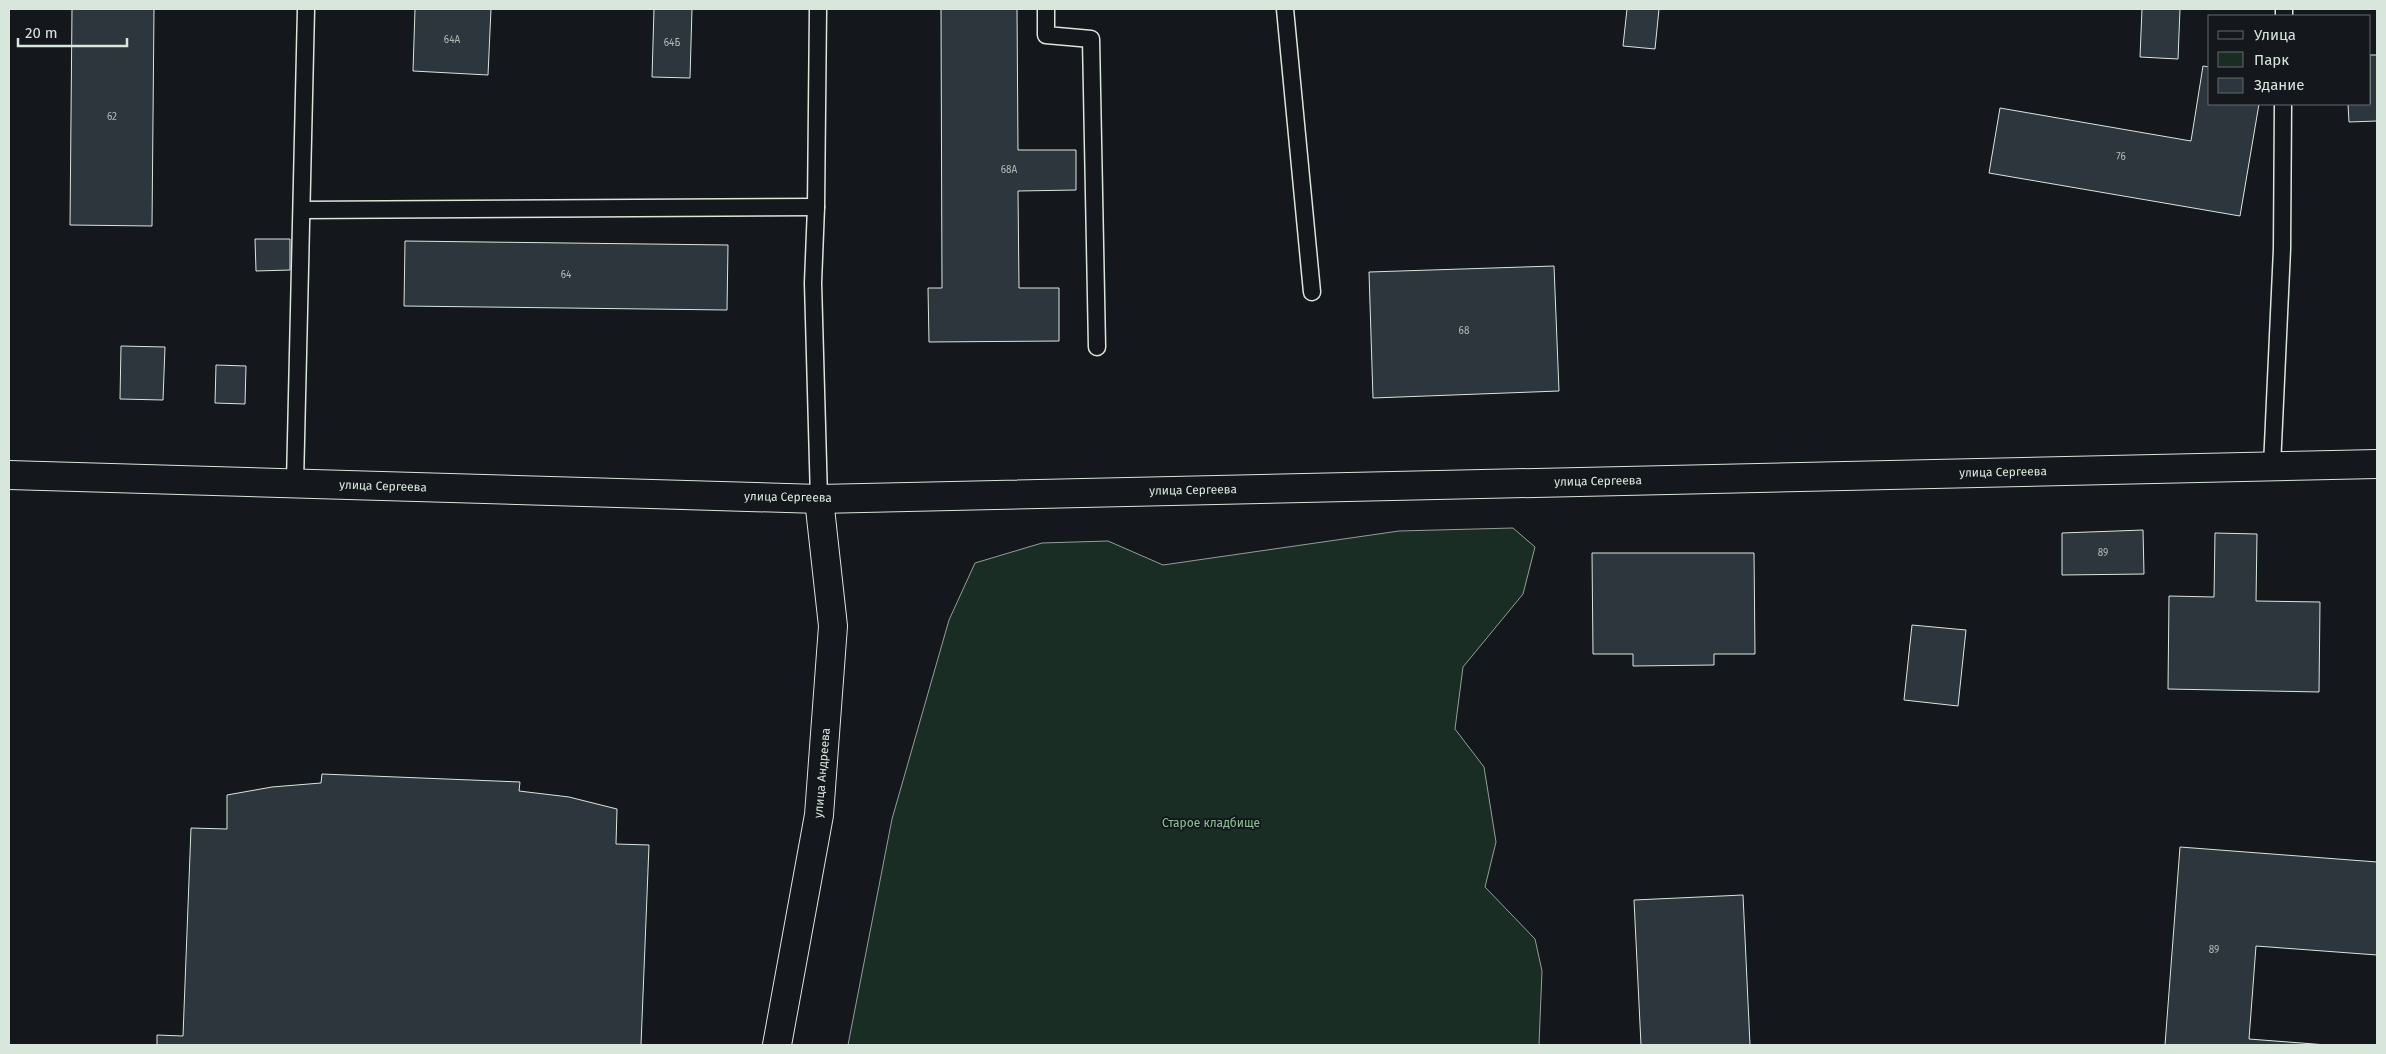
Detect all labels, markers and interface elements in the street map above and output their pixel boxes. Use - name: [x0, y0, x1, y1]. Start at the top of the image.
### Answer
- scale bar: [18, 15, 126, 47]
- legend: [2208, 15, 2371, 105]
- text: 20 m: [25, 24, 58, 42]
- text: Улица: [2254, 26, 2296, 44]
- house number: 64А: [444, 34, 460, 46]
- house number: 64Б: [664, 37, 680, 49]
- text: Парк: [2254, 51, 2289, 69]
- text: Здание: [2254, 76, 2304, 94]
- house number: 62: [107, 111, 117, 123]
- house number: 76: [2116, 151, 2126, 163]
- house number: 68А: [1001, 164, 1018, 176]
- house number: 64: [561, 269, 572, 281]
- house number: 68: [1459, 325, 1470, 337]
- street label: улица Сергеева: [1959, 464, 2047, 480]
- street label: улица Сергеева: [1554, 473, 1642, 489]
- street label: улица Сергеева: [339, 477, 427, 495]
- street label: улица Сергеева: [1149, 482, 1237, 498]
- street label: улица Сергеева: [744, 489, 832, 505]
- house number: 89: [2098, 547, 2108, 559]
- street label: улица Андреева: [811, 727, 833, 819]
- park label: Старое кладбище: [1162, 816, 1260, 830]
- house number: 89: [2209, 944, 2219, 956]

